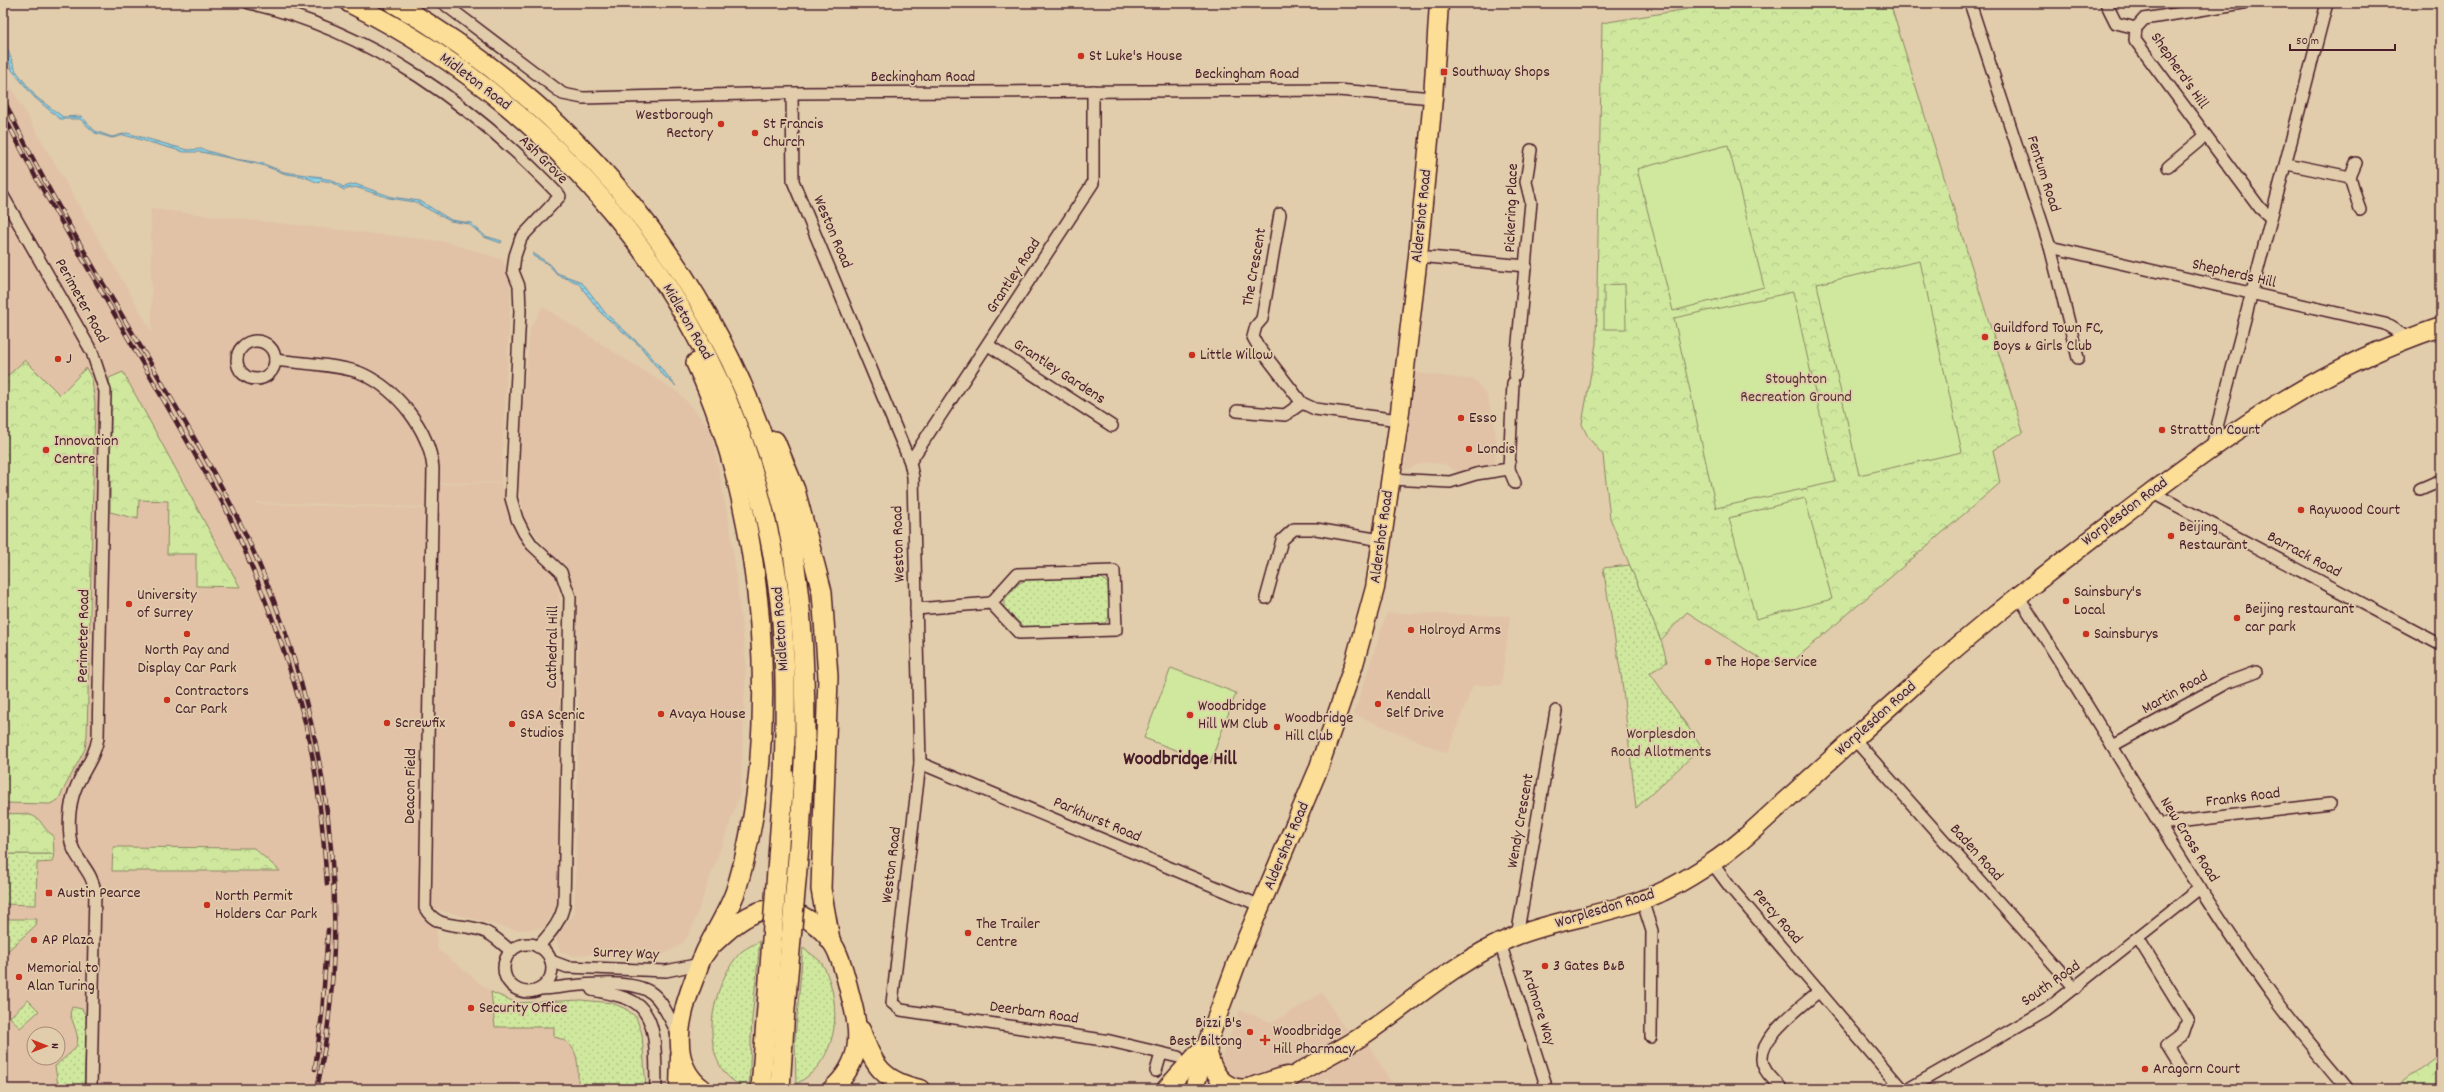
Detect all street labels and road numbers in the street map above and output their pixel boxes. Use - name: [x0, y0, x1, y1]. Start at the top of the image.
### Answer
- street label: Shepherd's Hill: [2144, 28, 2214, 114]
- street label: Midleton Road: [434, 47, 516, 117]
- street label: Beckingham Road: [1195, 63, 1299, 86]
- street label: Beckingham Road: [871, 66, 975, 89]
- street label: Ash Grove: [513, 130, 573, 190]
- street label: Fentum Road: [2020, 133, 2066, 215]
- street label: Pickering Place: [1499, 163, 1525, 253]
- street label: Aldershot Road: [1406, 168, 1438, 264]
- street label: Weston Road: [806, 192, 858, 272]
- street label: The Crescent: [1237, 226, 1273, 308]
- street label: Grantley Road: [981, 234, 1047, 318]
- street label: Shepherds Hill: [2190, 253, 2279, 295]
- street label: Perimeter Road: [48, 254, 114, 348]
- street label: Midleton Road: [656, 280, 718, 364]
- street label: Grantley Gardens: [1008, 333, 1110, 411]
- street label: Worplesdon Road: [2077, 472, 2173, 552]
- street label: Aldershot Road: [1364, 489, 1400, 585]
- street label: Weston Road: [886, 505, 912, 583]
- street label: Barrack Road: [2263, 526, 2345, 584]
- street label: Midleton Road: [767, 586, 795, 672]
- street label: Perimeter Road: [72, 589, 96, 683]
- street label: Cathedral Hill: [541, 605, 565, 689]
- street label: Martin Road: [2138, 665, 2212, 721]
- street label: Worplesdon Road: [1830, 676, 1922, 762]
- street label: Deacon Field: [399, 748, 423, 824]
- street label: Wendy Crescent: [1501, 772, 1541, 870]
- street label: Franks Road: [2204, 782, 2282, 814]
- street label: Parkhurst Road: [1049, 791, 1145, 849]
- street label: New Cross Road: [2154, 793, 2224, 887]
- street label: Aldershot Road: [1258, 798, 1316, 894]
- street label: Baden Road: [1944, 819, 2008, 887]
- street label: Weston Road: [876, 825, 908, 905]
- street label: Worplesdon Road: [1552, 883, 1658, 935]
- street label: Percy Road: [1746, 884, 1808, 950]
- street label: Surrey Way: [593, 941, 660, 967]
- street label: South Road: [2017, 955, 2085, 1013]
- street label: Ardmore Way: [1515, 965, 1561, 1049]
- street label: Deerbarn Road: [988, 995, 1080, 1031]

